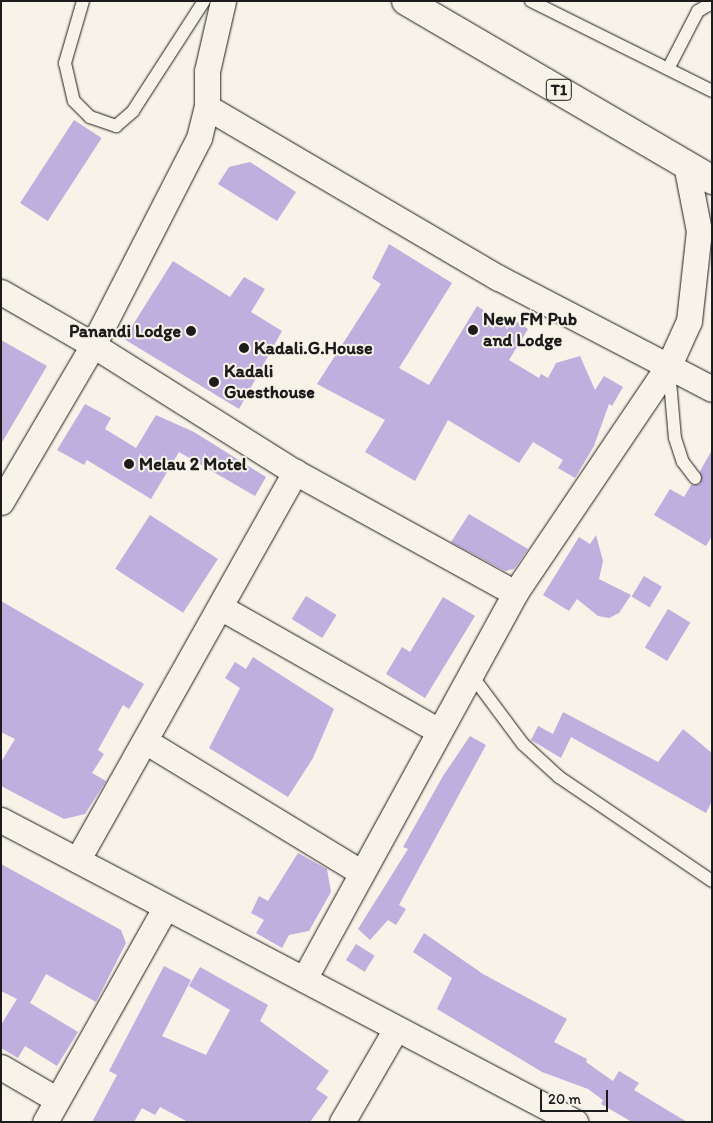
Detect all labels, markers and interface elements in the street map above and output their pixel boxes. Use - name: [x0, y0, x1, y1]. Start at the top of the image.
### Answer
- road number: T1: [545, 76, 573, 104]
- place label: New FM Pub and Lodge: [483, 309, 577, 352]
- place label: Panandi Lodge: [69, 320, 181, 342]
- marker: New FM Pub and Lodge: [467, 324, 479, 336]
- marker: Panandi Lodge: [185, 325, 197, 337]
- place label: Kadali.G.House: [254, 337, 373, 359]
- marker: Kadali.G.House: [238, 342, 250, 354]
- place label: Kadali Guesthouse: [224, 361, 315, 404]
- marker: Kadali Guesthouse: [208, 376, 220, 388]
- place label: Melau 2 Motel: [139, 453, 247, 475]
- marker: Melau 2 Motel: [123, 458, 135, 470]
- scale bar: [543, 1080, 610, 1112]
- text: 20 m: [548, 1090, 581, 1108]

